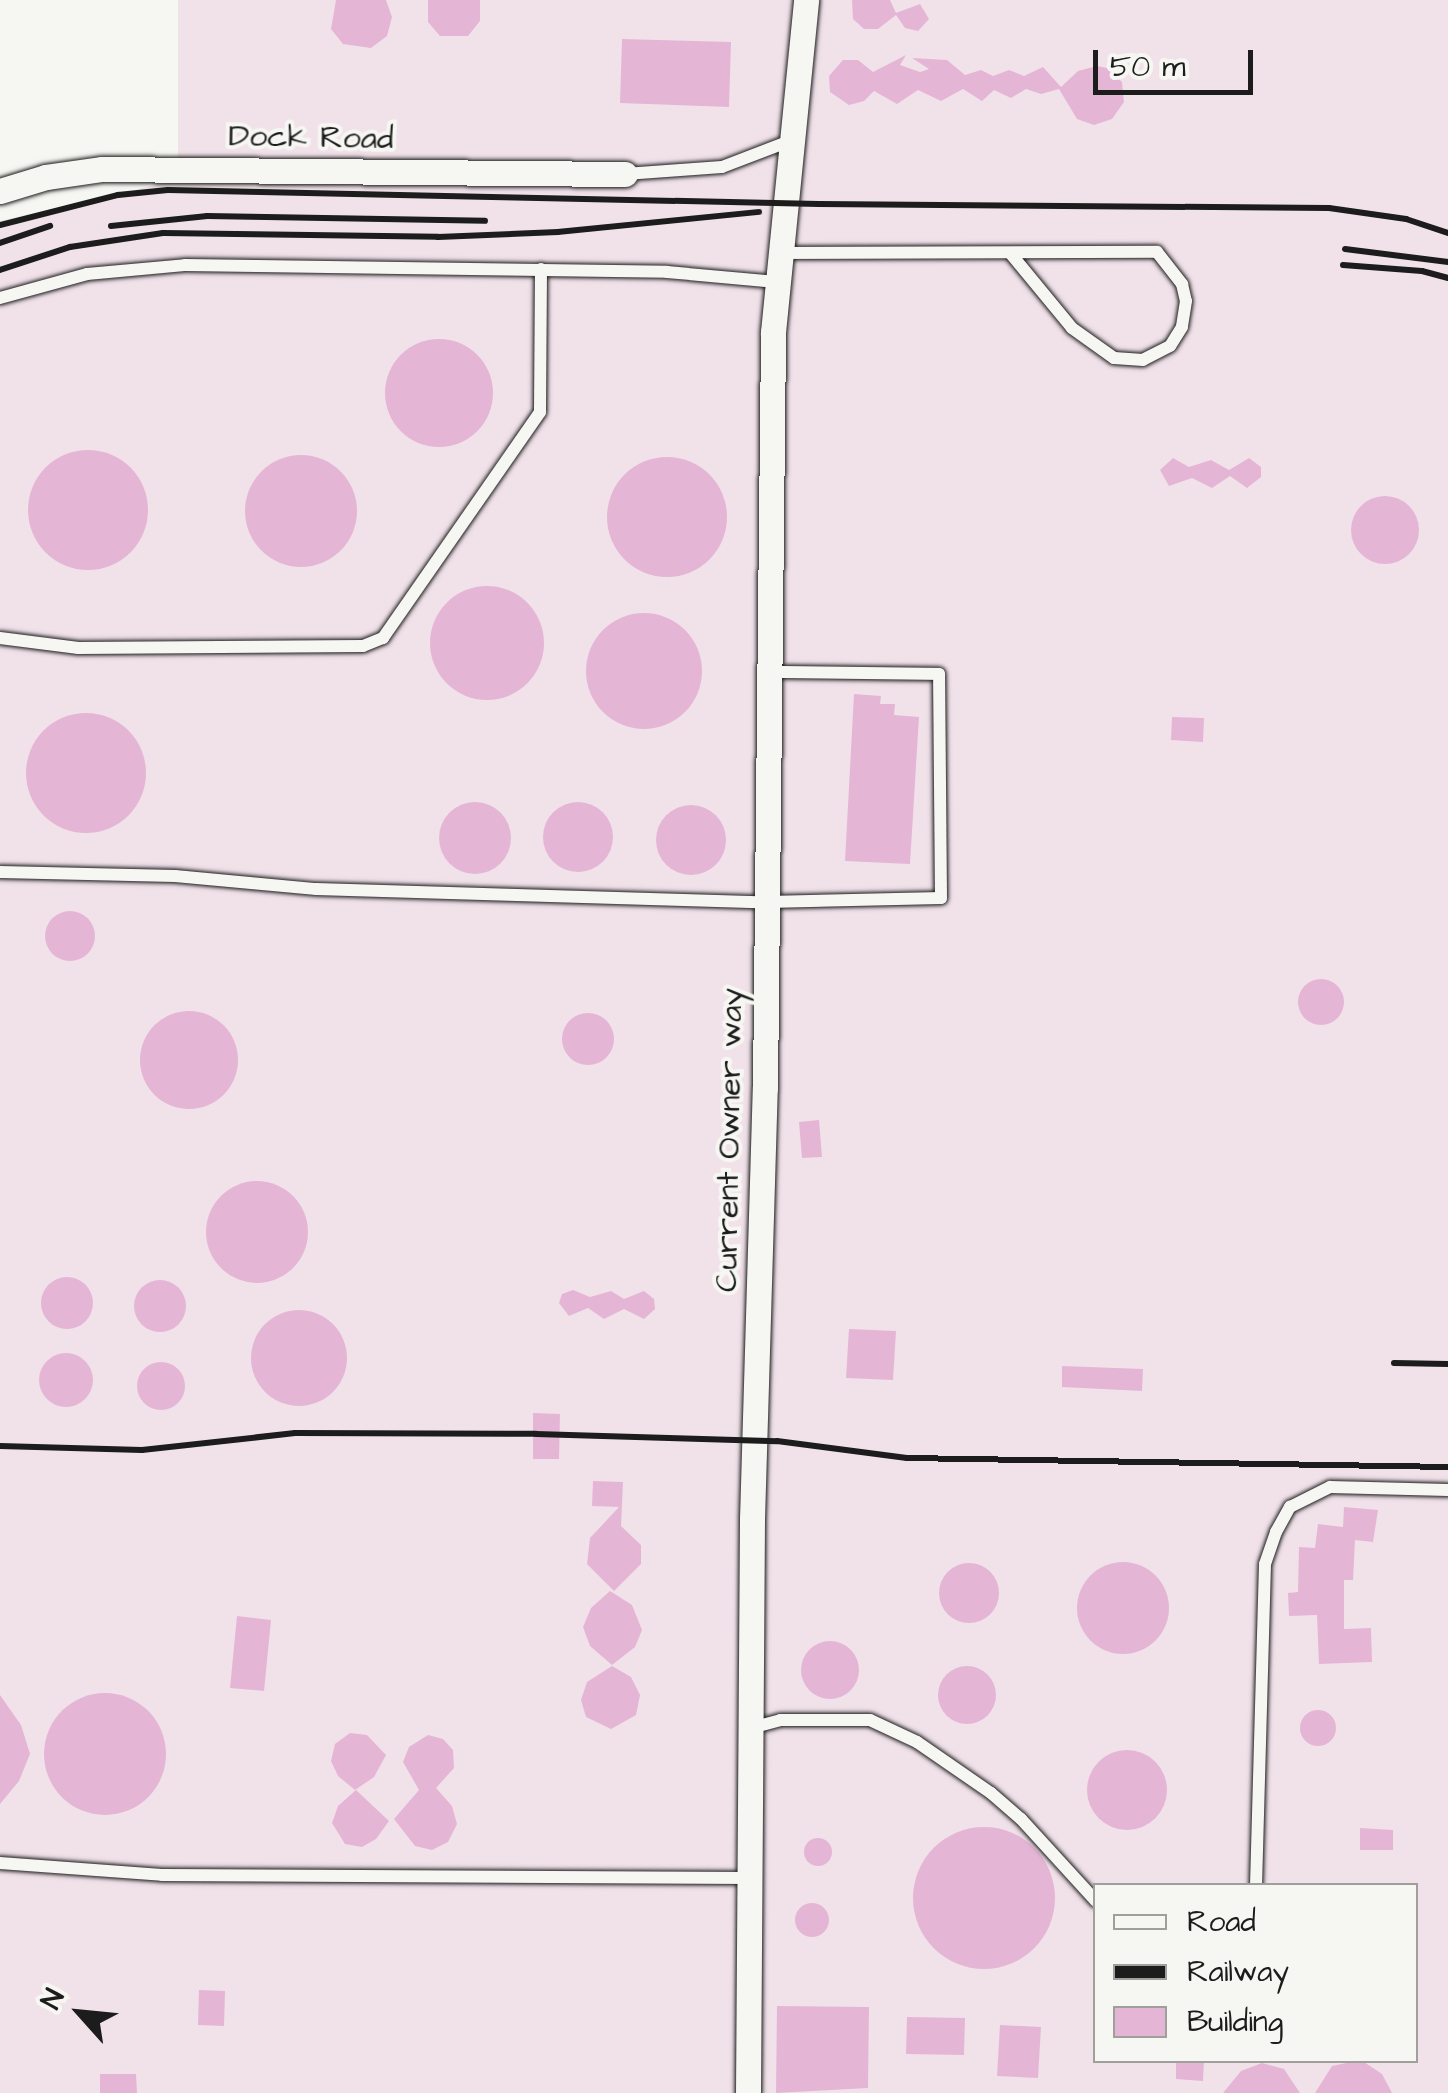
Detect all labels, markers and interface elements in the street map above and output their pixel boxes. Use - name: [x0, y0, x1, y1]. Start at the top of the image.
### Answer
- scale bar: [1098, 30, 1258, 92]
- text: 50 m: [1110, 46, 1186, 88]
- street label: Dock Road: [228, 117, 394, 159]
- street label: Current Owner way: [708, 988, 752, 1292]
- legend: [1093, 1883, 1418, 2063]
- text: Road: [1187, 1901, 1256, 1943]
- text: Railway: [1187, 1951, 1289, 1993]
- north arrow: [30, 1963, 130, 2063]
- text: N: [31, 1982, 74, 2016]
- text: Building: [1187, 2001, 1283, 2043]

